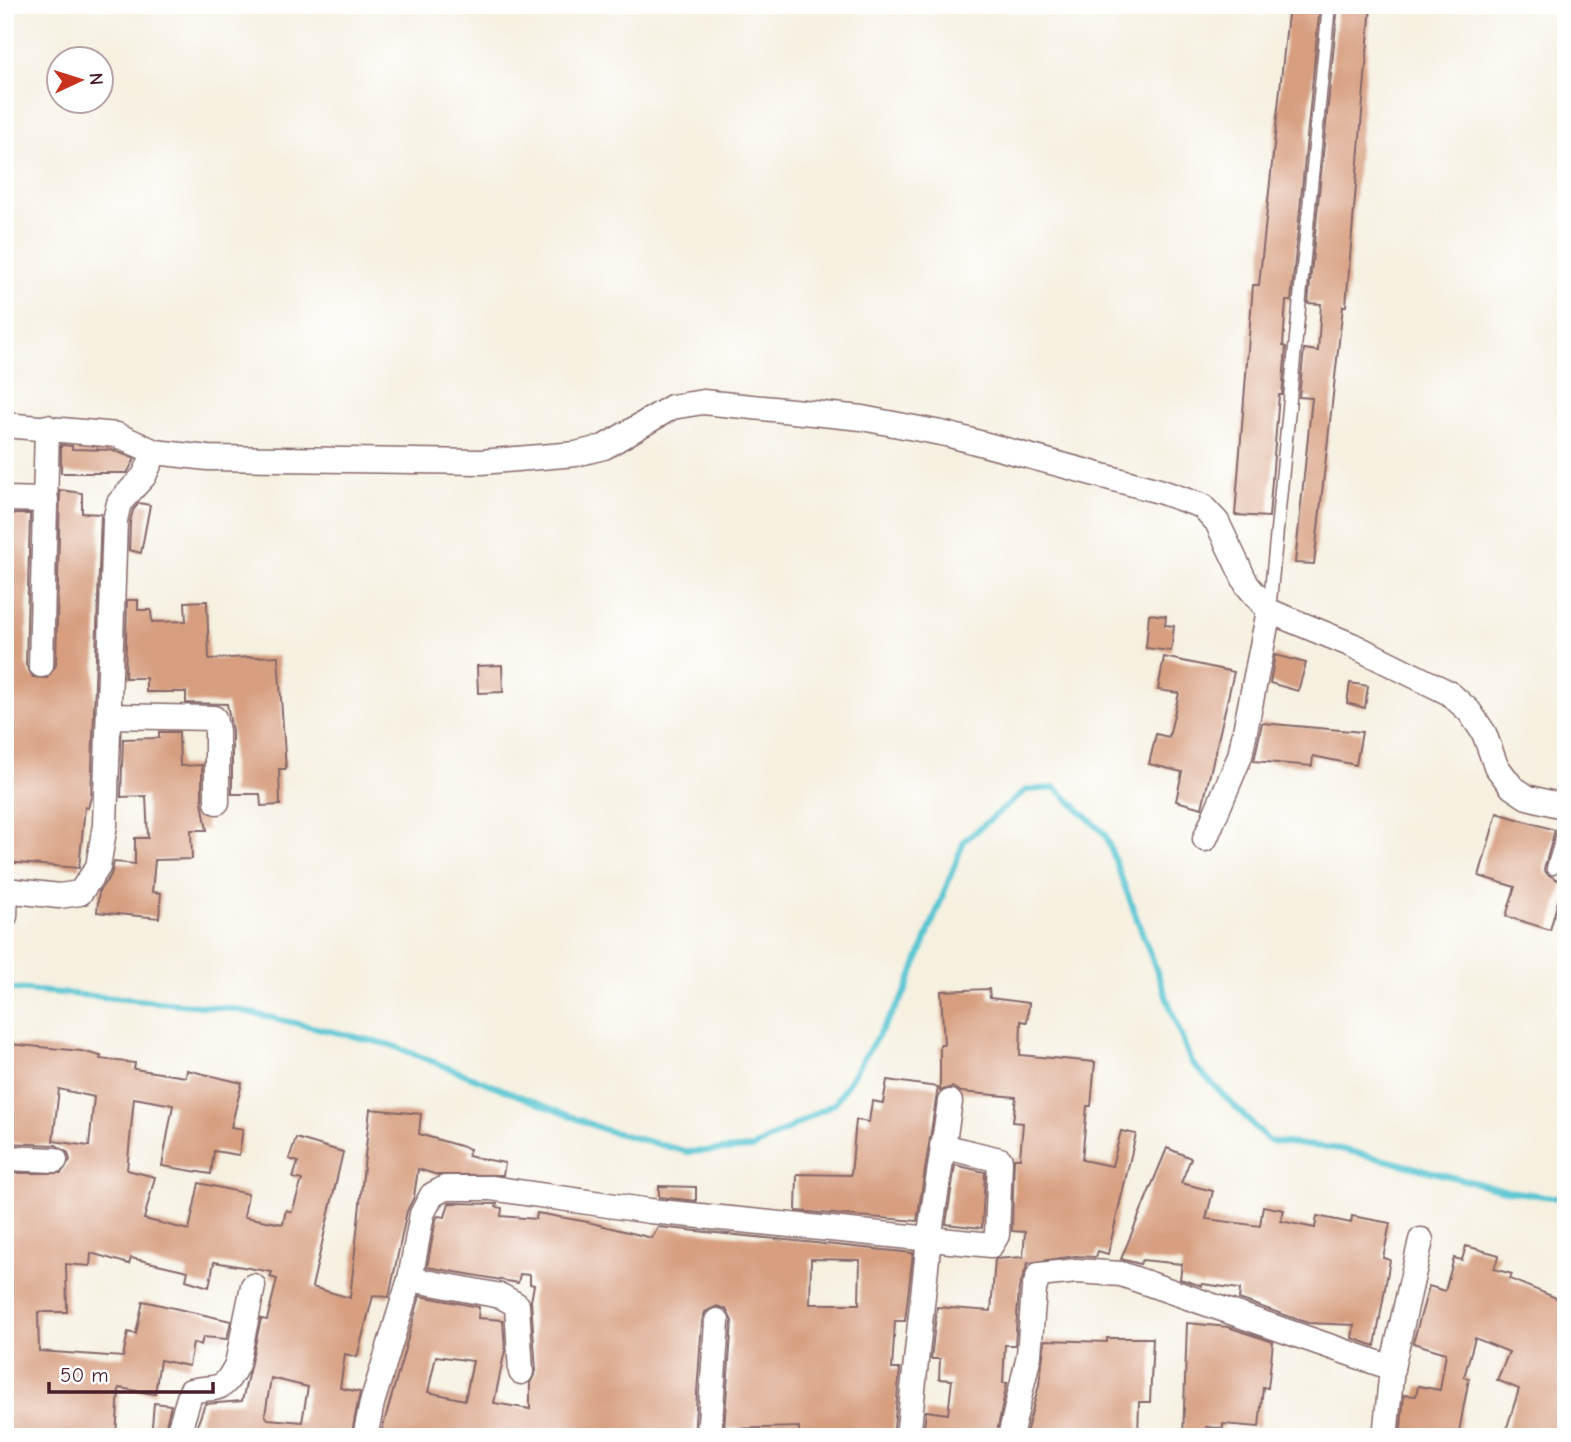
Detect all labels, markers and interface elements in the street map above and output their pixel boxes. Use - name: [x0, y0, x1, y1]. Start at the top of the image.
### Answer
- north arrow: [46, 46, 116, 116]
- text: N: [85, 72, 107, 86]
- scale bar: [49, 1351, 214, 1395]
- text: 50 m: [60, 1363, 109, 1387]

